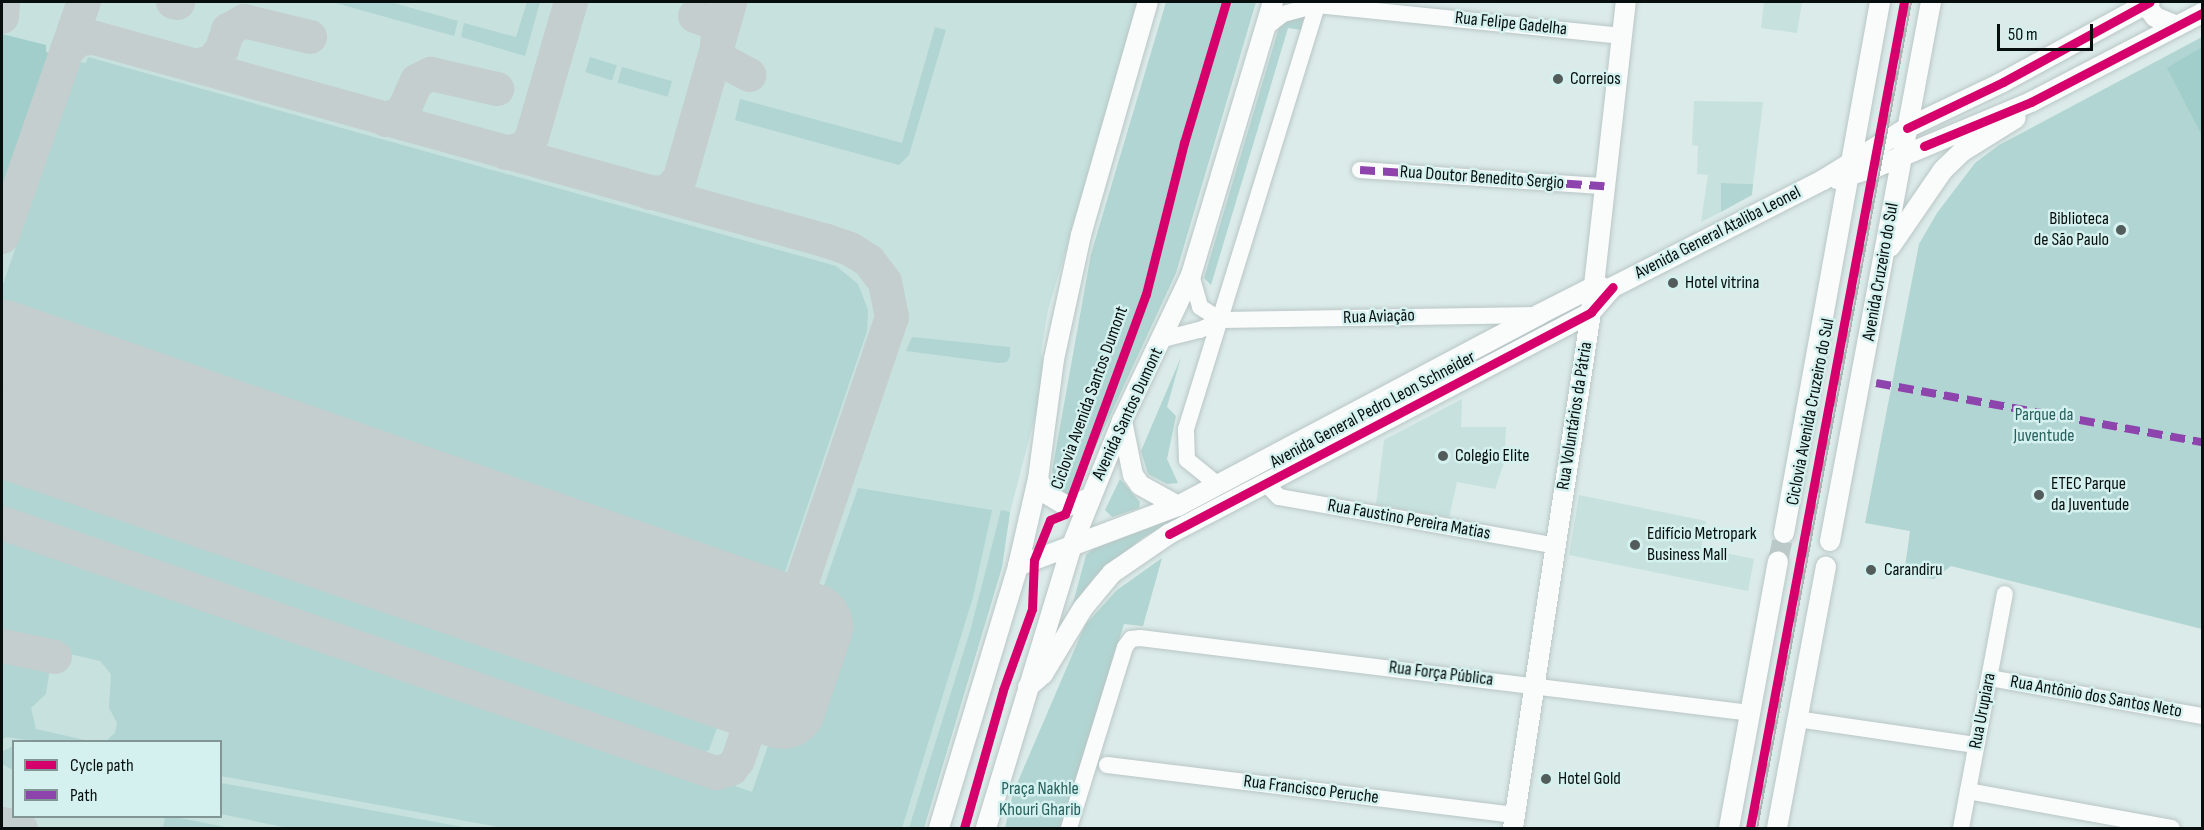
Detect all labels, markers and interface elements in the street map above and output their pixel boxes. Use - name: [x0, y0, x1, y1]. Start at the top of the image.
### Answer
- street label: Rua Felipe Gadelha: [1454, 7, 1568, 41]
- scale bar: [2000, 12, 2096, 50]
- text: 50 m: [2008, 24, 2038, 45]
- place label: Correios: [1570, 68, 1621, 90]
- marker: Correios: [1551, 72, 1565, 86]
- street label: Rua Doutor Benedito Sergio: [1399, 161, 1565, 195]
- street label: Avenida General Ataliba Leonel: [1632, 182, 1804, 284]
- street label: Avenida Cruzeiro do Sul: [1858, 201, 1904, 343]
- place label: Biblioteca de São Paulo: [2034, 209, 2109, 252]
- marker: Biblioteca de São Paulo: [2114, 223, 2128, 237]
- place label: Hotel vitrina: [1685, 272, 1759, 294]
- marker: Hotel vitrina: [1666, 276, 1680, 290]
- street label: Ciclovia Avenida Santos Dumont: [1047, 303, 1133, 493]
- street label: Rua Aviação: [1343, 305, 1415, 329]
- street label: Ciclovia Avenida Cruzeiro do Sul: [1782, 317, 1840, 507]
- street label: Rua Voluntários da Pátria: [1553, 340, 1597, 492]
- street label: Avenida Santos Dumont: [1088, 345, 1168, 483]
- street label: Avenida General Pedro Leon Schneider: [1267, 347, 1479, 473]
- park label: Parque da Juventude: [2014, 405, 2074, 448]
- place label: Colegio Elite: [1455, 445, 1530, 467]
- marker: Colegio Elite: [1436, 449, 1450, 463]
- place label: ETEC Parque da Juventude: [2051, 474, 2129, 516]
- marker: ETEC Parque da Juventude: [2032, 488, 2046, 502]
- street label: Rua Faustino Pereira Matias: [1326, 495, 1492, 545]
- place label: Edifício Metropark Business Mall: [1647, 524, 1757, 566]
- marker: Edifício Metropark Business Mall: [1628, 538, 1642, 552]
- place label: Carandiru: [1884, 559, 1942, 581]
- marker: Carandiru: [1862, 561, 1880, 579]
- street label: Rua Força Pública: [1388, 657, 1494, 691]
- street label: Rua Urupiara: [1965, 671, 2001, 751]
- street label: Rua Antônio dos Santos Neto: [2009, 671, 2183, 723]
- legend: [12, 740, 222, 818]
- text: Cycle path: [70, 755, 134, 776]
- place label: Hotel Gold: [1558, 768, 1621, 790]
- street label: Rua Francisco Peruche: [1242, 771, 1380, 809]
- marker: Hotel Gold: [1539, 772, 1553, 786]
- park label: Praça Nakhle Khouri Gharib: [999, 779, 1081, 822]
- text: Path: [70, 785, 98, 806]

